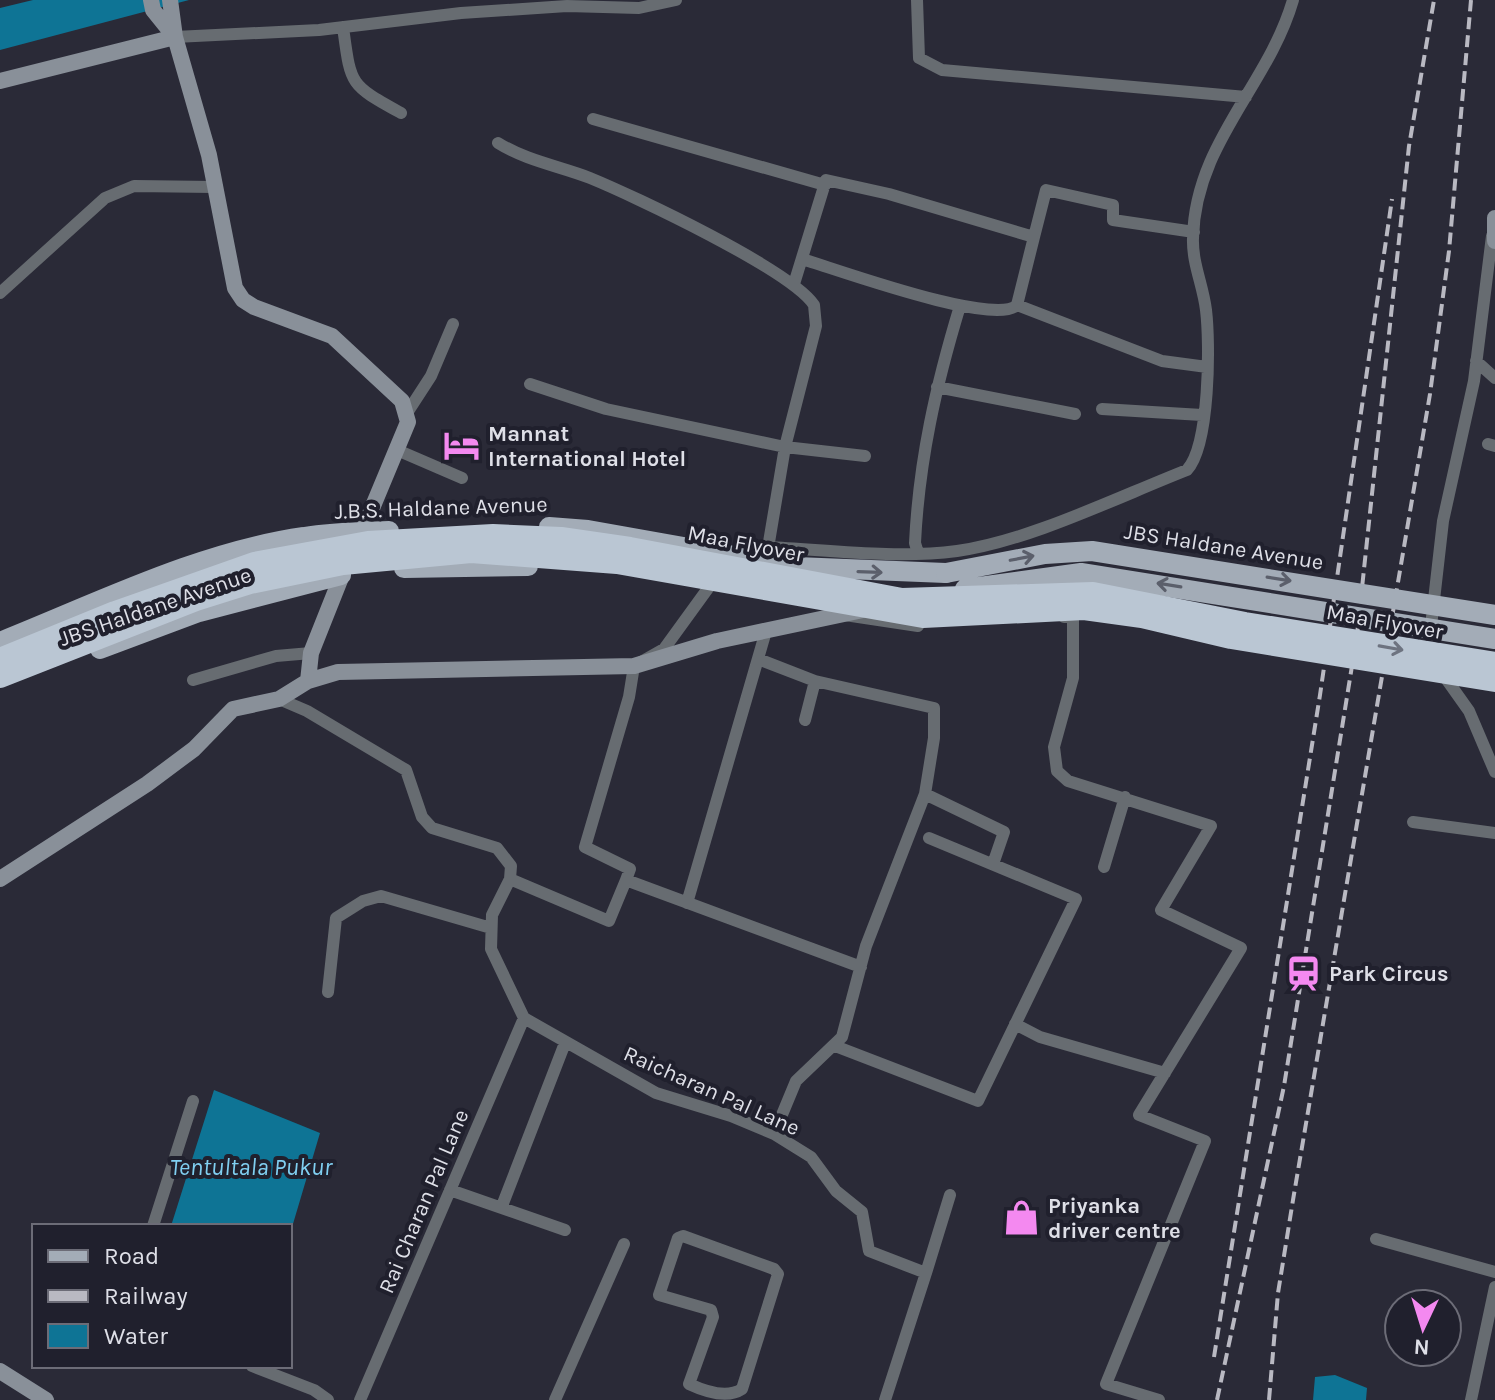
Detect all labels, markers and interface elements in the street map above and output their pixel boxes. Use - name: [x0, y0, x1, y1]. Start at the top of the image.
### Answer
- place label: Mannat International Hotel: [488, 421, 686, 472]
- hotel icon: Mannat International Hotel: [443, 427, 481, 465]
- street label: J.B.S. Haldane Avenue: [334, 491, 548, 525]
- street label: JBS Haldane Avenue: [1122, 518, 1325, 576]
- street label: Maa Flyover: [685, 520, 806, 568]
- one-way arrow: [1009, 550, 1034, 565]
- street label: JBS Haldane Avenue: [56, 562, 255, 652]
- one-way arrow: [856, 564, 883, 579]
- one-way arrow: [1266, 572, 1291, 587]
- one-way arrow: [1157, 577, 1183, 592]
- street label: Maa Flyover: [1324, 599, 1445, 645]
- one-way arrow: [1378, 641, 1403, 656]
- station icon: Park Circus: [1284, 954, 1322, 992]
- place label: Park Circus: [1329, 961, 1449, 987]
- street label: Raicharan Pal Lane: [619, 1040, 804, 1141]
- street label: Rai Charan Pal Lane: [373, 1105, 474, 1297]
- water label: Tentultala Pukur: [170, 1153, 333, 1181]
- place label: Priyanka driver centre: [1048, 1193, 1181, 1244]
- shop icon: Priyanka driver centre: [1003, 1199, 1041, 1237]
- legend: [32, 1224, 292, 1368]
- text: Road: [104, 1242, 159, 1270]
- text: Railway: [104, 1282, 188, 1310]
- north arrow: [1383, 1288, 1463, 1368]
- text: Water: [104, 1322, 168, 1350]
- text: N: [1413, 1333, 1430, 1360]

